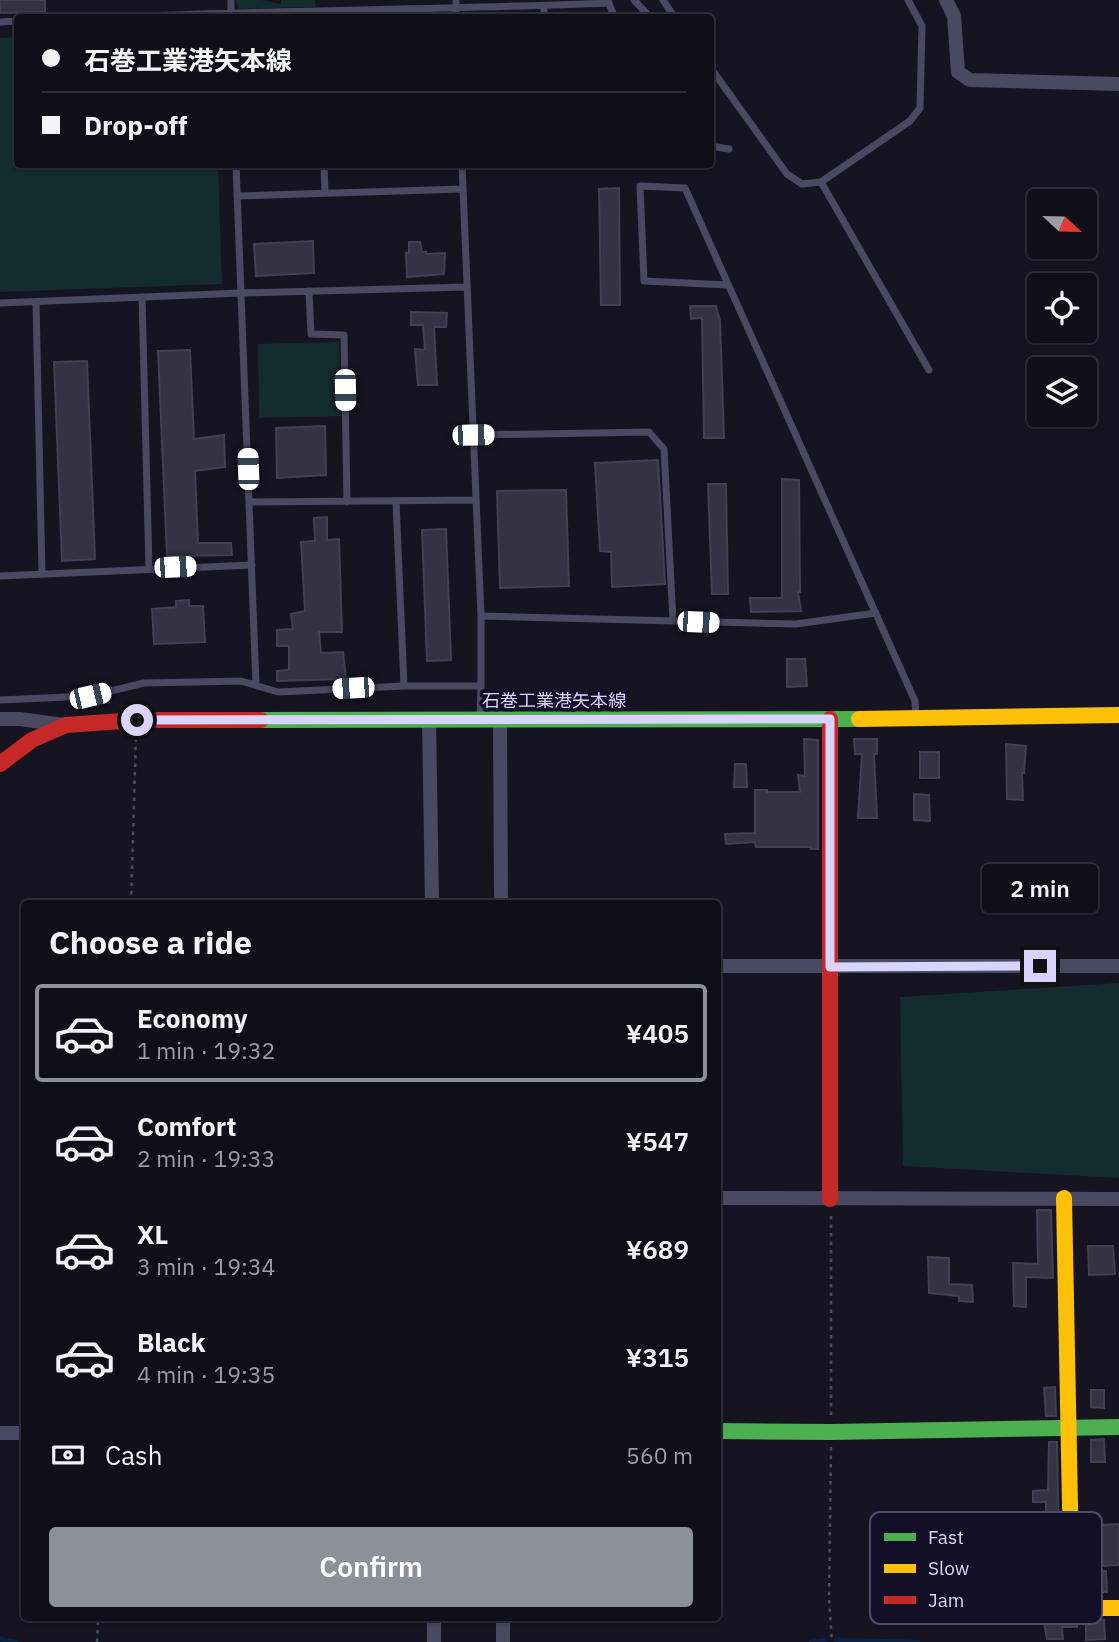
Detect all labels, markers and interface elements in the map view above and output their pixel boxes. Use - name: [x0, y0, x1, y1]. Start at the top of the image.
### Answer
- text: 石巻工業港矢本線: [84, 43, 292, 77]
- text: Drop-off: [84, 108, 187, 142]
- north arrow: [1027, 189, 1097, 259]
- map controls: [1027, 189, 1097, 427]
- button: locate: [1027, 273, 1097, 343]
- button: layers: [1027, 357, 1097, 427]
- car: [335, 369, 356, 411]
- car: [452, 424, 495, 446]
- car: [237, 448, 260, 490]
- car: [154, 556, 197, 578]
- car: [677, 611, 720, 633]
- car: [332, 676, 375, 700]
- car: [68, 681, 113, 711]
- street label: 石巻工業港矢本線: [482, 689, 626, 712]
- route start: [121, 704, 153, 736]
- callout: 2 min: [982, 864, 1098, 914]
- text: 2 min: [1010, 873, 1070, 903]
- text: Choose a ride: [49, 921, 252, 963]
- route end: [1024, 950, 1056, 982]
- text: Economy: [137, 1001, 248, 1035]
- icon: car: [53, 1002, 116, 1065]
- text: ¥405: [626, 1016, 689, 1050]
- text: 1 min · 19:32: [137, 1035, 275, 1065]
- text: Comfort: [137, 1109, 236, 1143]
- icon: car: [53, 1110, 116, 1173]
- text: ¥547: [626, 1124, 689, 1158]
- text: 2 min · 19:33: [137, 1143, 275, 1173]
- text: XL: [137, 1217, 168, 1251]
- icon: car: [53, 1218, 116, 1281]
- text: ¥689: [626, 1232, 689, 1266]
- text: 3 min · 19:34: [137, 1251, 275, 1281]
- text: Black: [137, 1325, 205, 1359]
- icon: car: [53, 1326, 116, 1389]
- text: ¥315: [626, 1340, 689, 1374]
- text: 4 min · 19:35: [137, 1359, 275, 1389]
- icon: cash: [49, 1436, 87, 1474]
- text: Cash: [105, 1438, 162, 1472]
- text: 560 m: [626, 1440, 693, 1470]
- legend: [870, 1512, 1102, 1624]
- text: Fast: [928, 1525, 964, 1549]
- button: Confirm: [49, 1527, 693, 1607]
- text: Slow: [928, 1556, 969, 1580]
- text: Jam: [928, 1588, 964, 1612]

